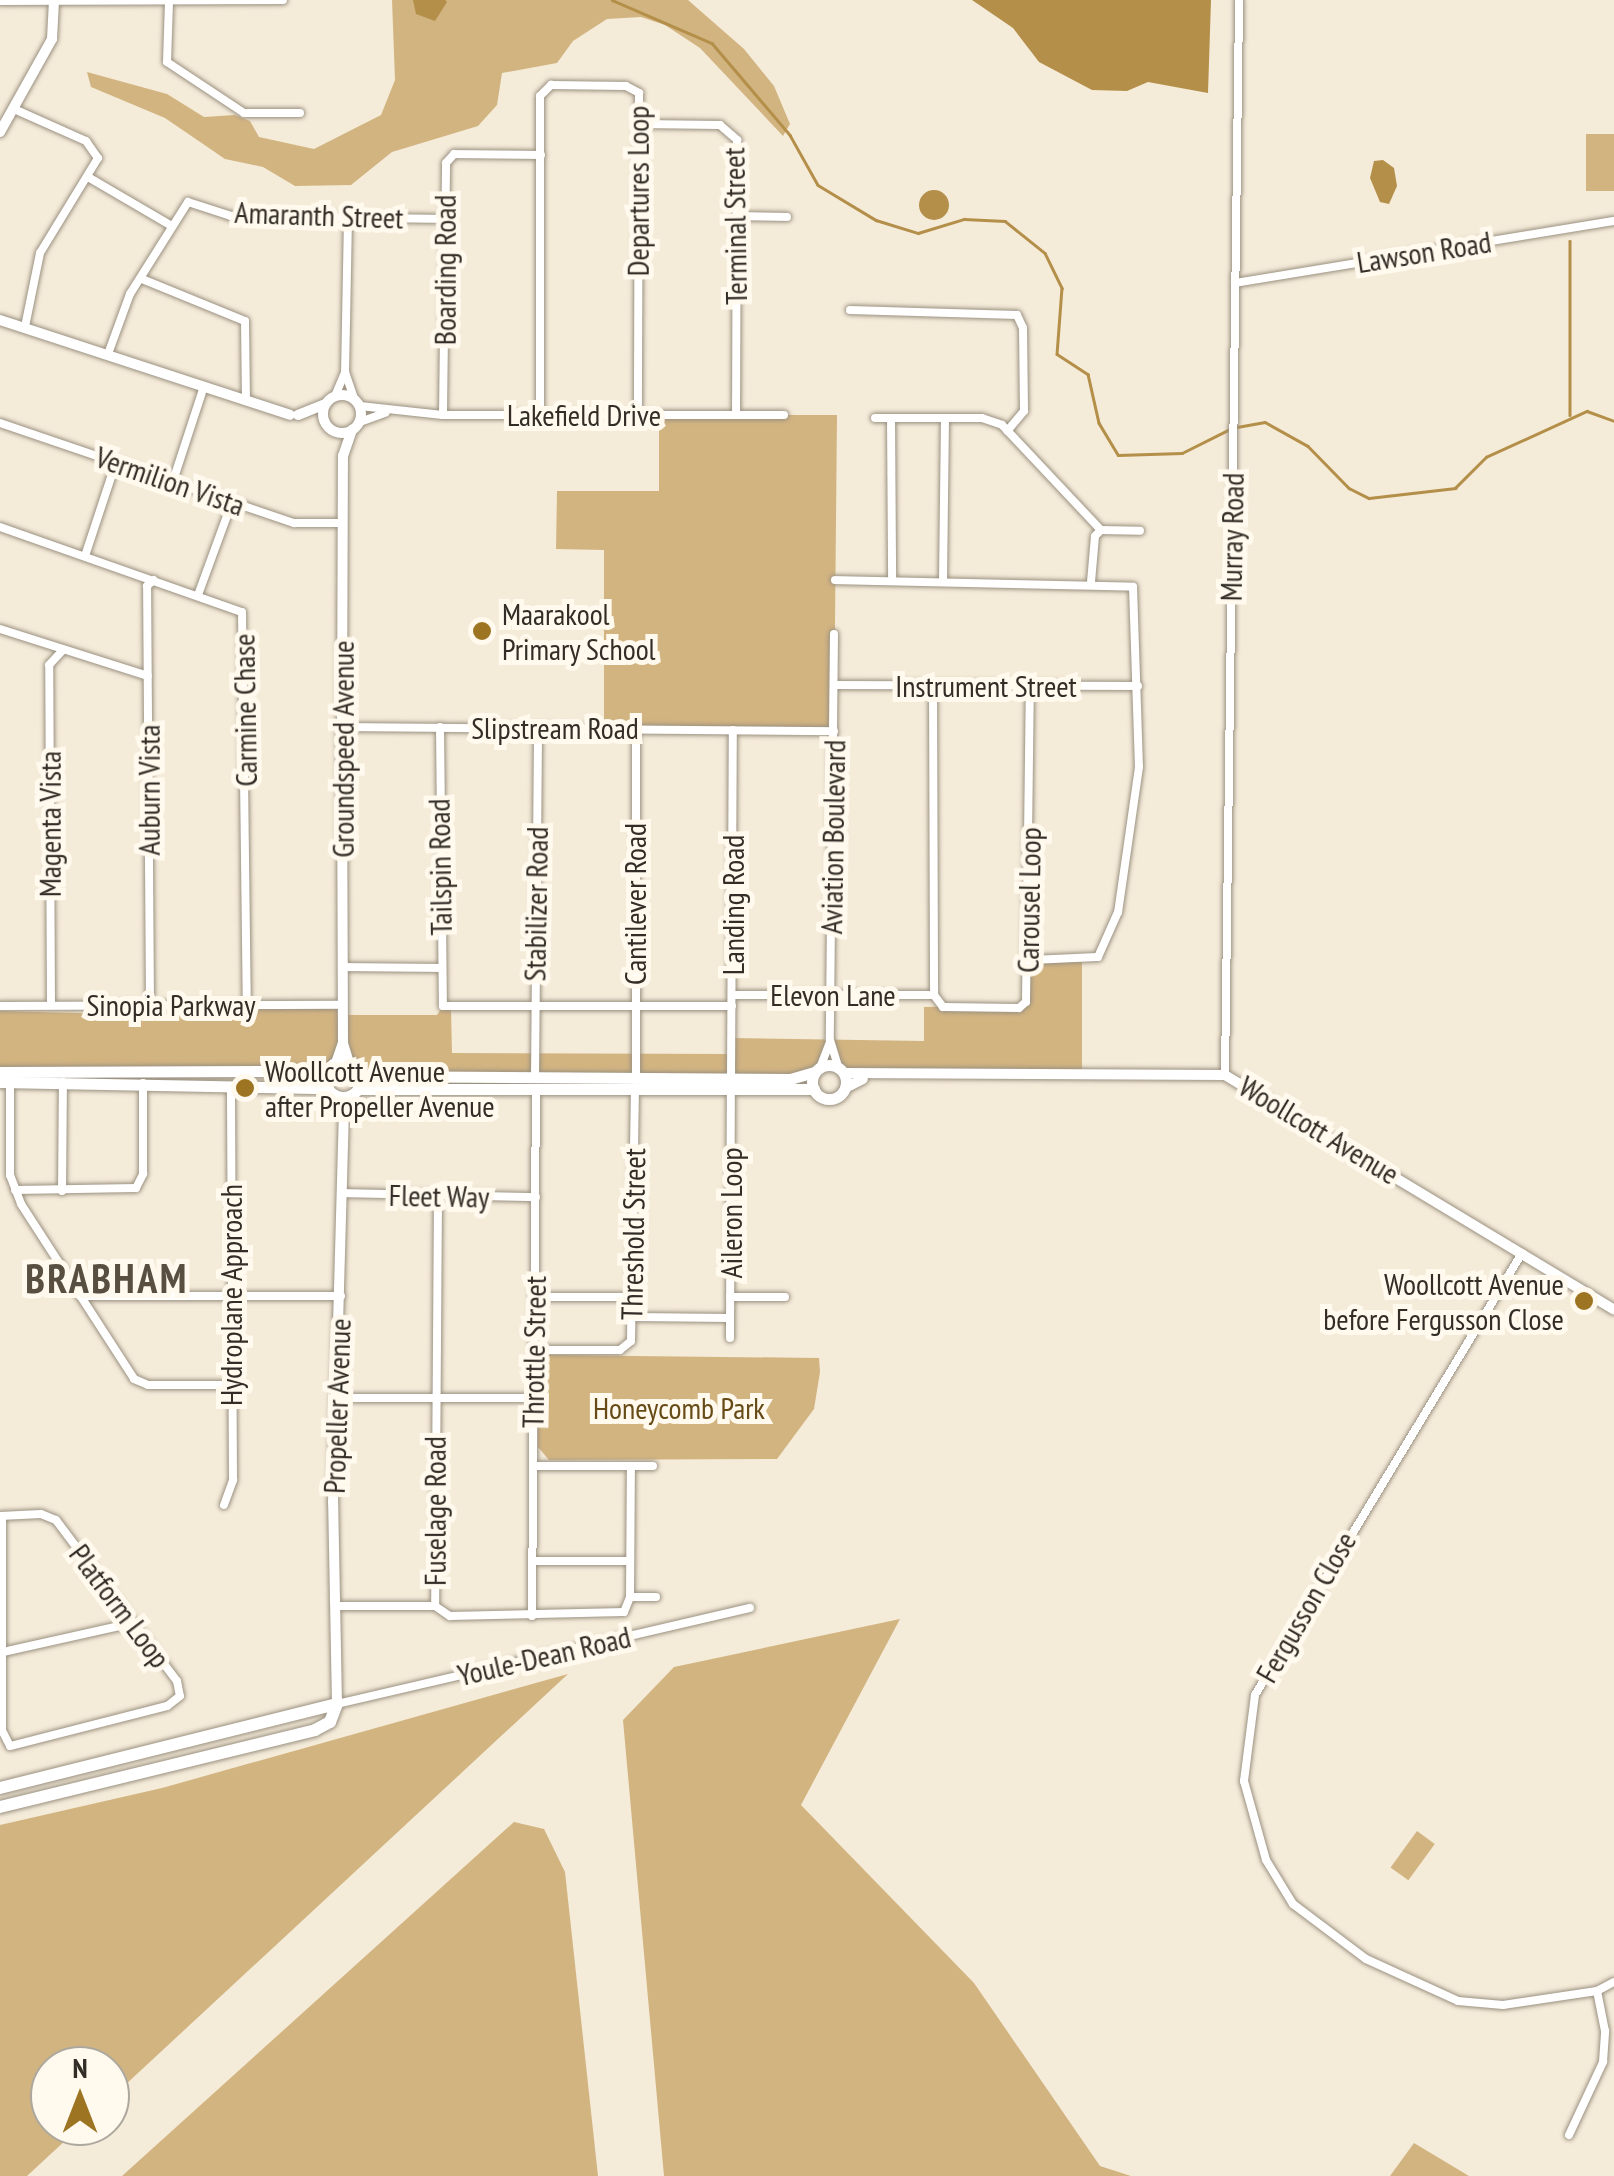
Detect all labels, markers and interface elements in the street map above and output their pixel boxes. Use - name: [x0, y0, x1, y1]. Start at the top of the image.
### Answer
- street label: Departures Loop: [620, 106, 656, 276]
- street label: Terminal Street: [716, 147, 754, 305]
- street label: Amaranth Street: [234, 194, 404, 236]
- street label: Boarding Road: [427, 195, 463, 345]
- street label: Lawson Road: [1354, 224, 1494, 280]
- street label: Lakefield Drive: [507, 397, 661, 433]
- street label: Vermilion Vista: [90, 439, 250, 523]
- street label: Murray Road: [1213, 472, 1251, 602]
- place label: Maarakool Primary School: [502, 596, 656, 666]
- marker: Maarakool Primary School: [471, 620, 493, 642]
- street label: Carmine Chase: [226, 633, 264, 787]
- street label: Groundspeed Avenue: [325, 640, 361, 858]
- street label: Instrument Street: [895, 668, 1077, 704]
- street label: Slipstream Road: [471, 710, 639, 746]
- street label: Auburn Vista: [131, 724, 167, 856]
- street label: Aviation Boulevard: [813, 739, 853, 935]
- street label: Magenta Vista: [32, 750, 68, 898]
- street label: Tailspin Road: [421, 798, 459, 936]
- street label: Cantilever Road: [617, 823, 653, 985]
- street label: Stabilizer Road: [517, 826, 555, 982]
- street label: Carousel Loop: [1010, 827, 1048, 973]
- street label: Landing Road: [715, 835, 751, 975]
- street label: Elevon Lane: [770, 977, 896, 1013]
- street label: Sinopia Parkway: [87, 987, 255, 1023]
- place label: Woollcott Avenue after Propeller Avenue: [265, 1053, 495, 1124]
- street label: Woollcott Avenue: [1232, 1068, 1406, 1192]
- marker: Woollcott Avenue after Propeller Avenue: [234, 1077, 256, 1099]
- street label: Threshold Street: [614, 1148, 652, 1320]
- street label: Aileron Loop: [713, 1148, 749, 1278]
- street label: Fleet Way: [388, 1177, 490, 1215]
- street label: Hydroplane Approach: [213, 1184, 249, 1406]
- district label: BRABHAM: [25, 1254, 189, 1302]
- place label: Woollcott Avenue before Fergusson Close: [1323, 1266, 1564, 1336]
- street label: Throttle Street: [515, 1276, 553, 1428]
- marker: Woollcott Avenue before Fergusson Close: [1573, 1290, 1595, 1312]
- street label: Propeller Avenue: [316, 1317, 358, 1495]
- park label: Honeycomb Park: [593, 1390, 765, 1426]
- street label: Fuselage Road: [417, 1436, 453, 1586]
- street label: Fergusson Close: [1248, 1525, 1364, 1689]
- street label: Platform Loop: [62, 1537, 178, 1675]
- street label: Youle-Dean Road: [454, 1619, 634, 1693]
- north arrow: [30, 2046, 130, 2146]
- text: N: [72, 2049, 88, 2086]

